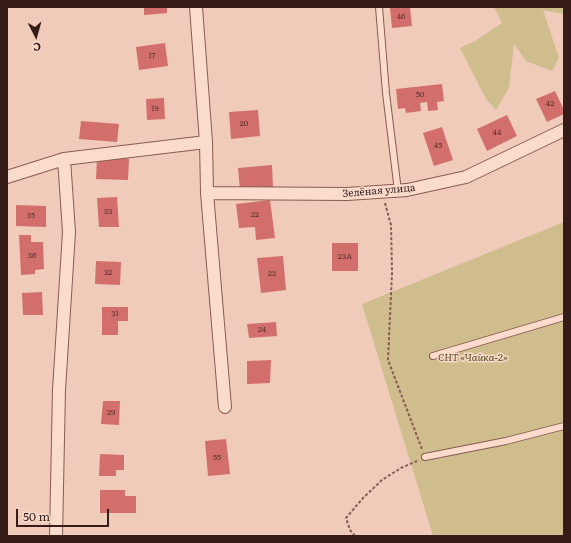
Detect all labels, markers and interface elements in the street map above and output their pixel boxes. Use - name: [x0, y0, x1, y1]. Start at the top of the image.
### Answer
- house number: 46: [397, 12, 405, 22]
- north arrow: [16, 16, 56, 56]
- text: С: [33, 40, 42, 56]
- house number: 17: [148, 51, 156, 61]
- house number: 50: [416, 90, 424, 100]
- house number: 42: [546, 99, 554, 109]
- house number: 19: [151, 104, 159, 114]
- house number: 20: [240, 119, 248, 129]
- house number: 44: [493, 128, 501, 138]
- house number: 45: [434, 141, 442, 151]
- street label: Зелёная улица: [342, 182, 416, 200]
- house number: 33: [104, 207, 112, 217]
- house number: 22: [251, 210, 259, 220]
- house number: 35: [27, 211, 35, 221]
- house number: 36: [28, 251, 36, 261]
- house number: 23А: [338, 252, 352, 262]
- house number: 32: [104, 268, 112, 278]
- house number: 23: [268, 269, 276, 279]
- house number: 31: [111, 309, 119, 319]
- house number: 24: [258, 325, 266, 335]
- park label: СНТ «Чайка-2»: [438, 352, 508, 364]
- house number: 29: [107, 408, 115, 418]
- house number: 55: [213, 453, 221, 463]
- scale bar: [18, 501, 111, 527]
- text: 50 m: [23, 507, 50, 525]

